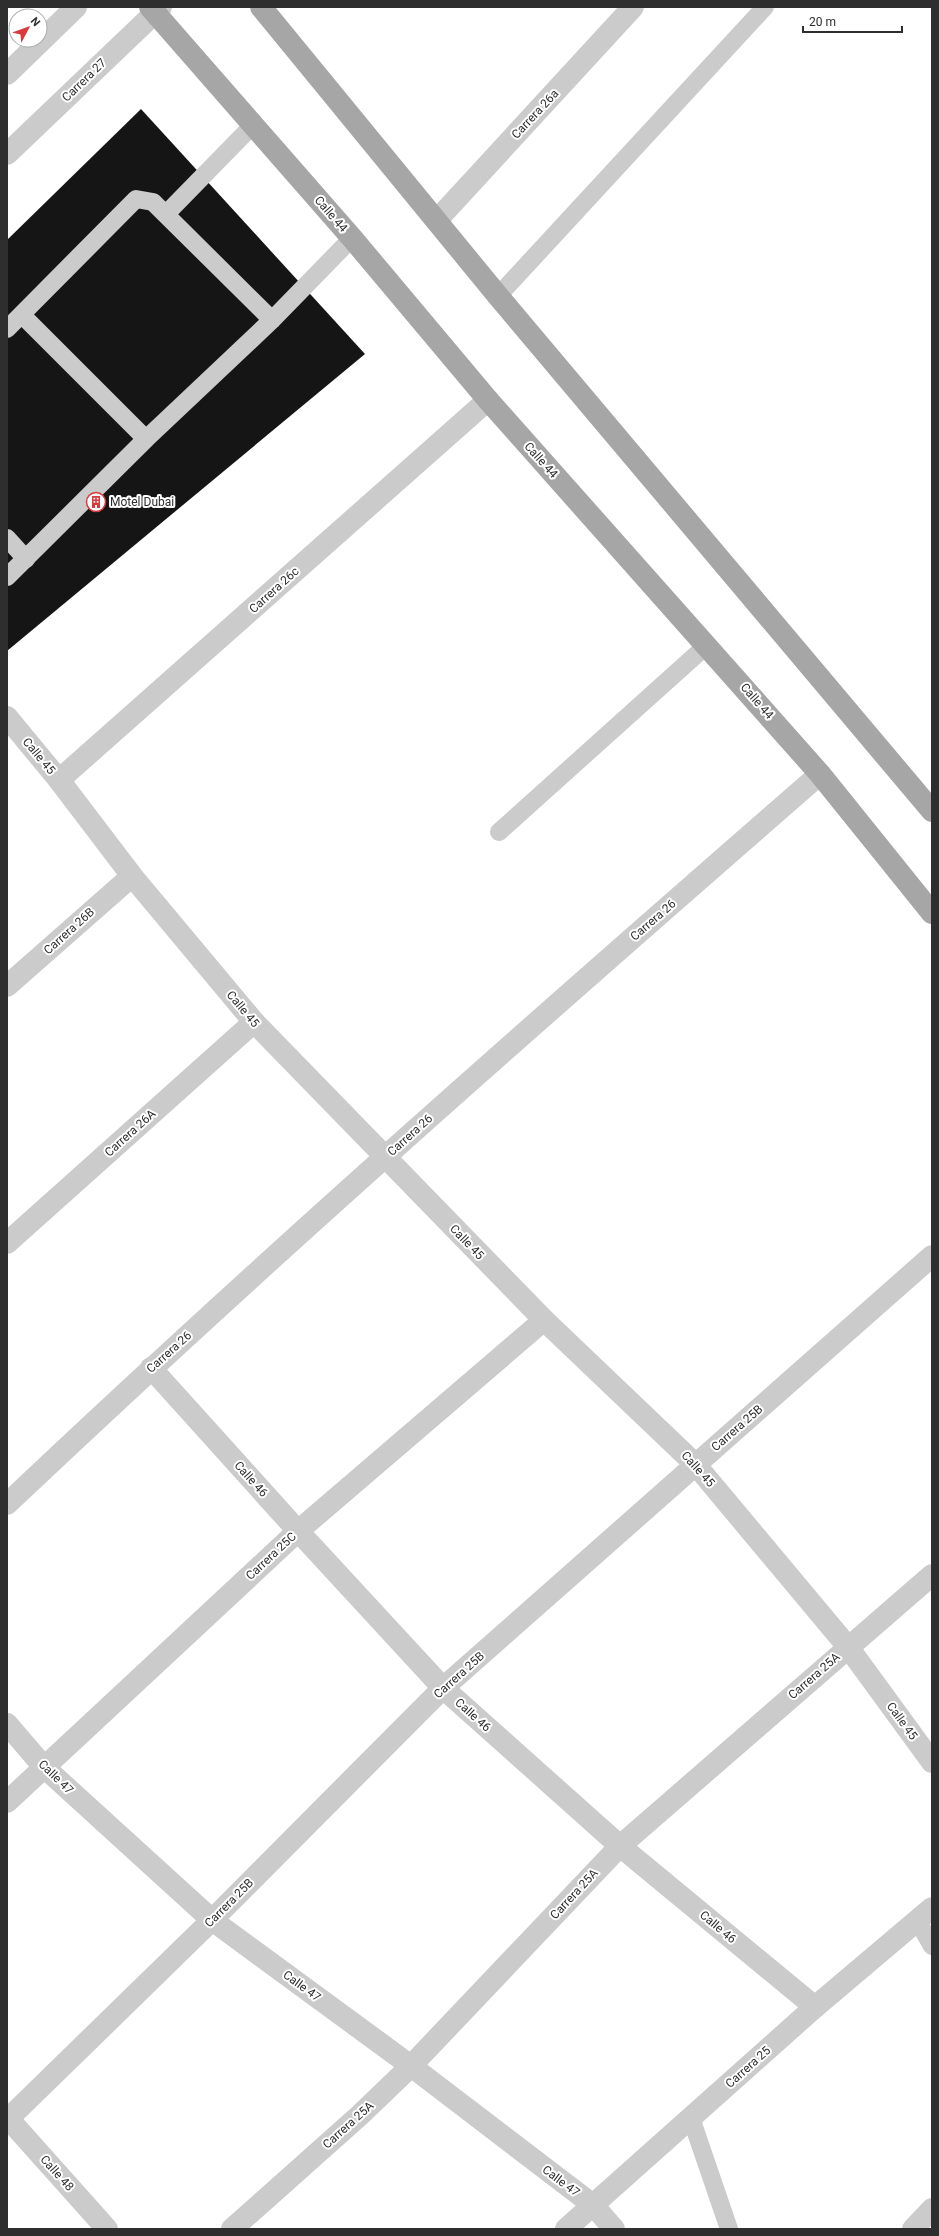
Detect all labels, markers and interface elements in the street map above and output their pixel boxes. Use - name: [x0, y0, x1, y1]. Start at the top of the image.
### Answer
- north arrow: [8, 8, 48, 48]
- scale bar: [803, 8, 902, 34]
- text: N: [28, 15, 43, 29]
- text: 20 m: [809, 15, 836, 29]
- street label: Carrera 27: [59, 55, 109, 104]
- street label: Carrera 26a: [509, 87, 561, 141]
- street label: Calle 44: [312, 193, 351, 235]
- street label: Calle 44: [521, 439, 561, 481]
- building icon: Motel Dubai: [85, 491, 107, 513]
- place label: Motel Dubai: [110, 495, 174, 509]
- street label: Carrera 26c: [246, 564, 302, 616]
- street label: Calle 44: [738, 680, 777, 722]
- street label: Calle 45: [20, 735, 58, 777]
- street label: Carrera 26: [627, 896, 679, 944]
- street label: Carrera 26B: [41, 905, 97, 957]
- street label: Calle 45: [224, 988, 262, 1030]
- street label: Carrera 26A: [102, 1106, 158, 1159]
- street label: Carrera 26: [385, 1111, 436, 1159]
- street label: Calle 45: [447, 1222, 487, 1263]
- street label: Carrera 26: [144, 1328, 195, 1376]
- street label: Carrera 25B: [709, 1402, 765, 1454]
- street label: Calle 45: [678, 1448, 718, 1490]
- street label: Calle 46: [231, 1458, 271, 1500]
- street label: Carrera 25C: [243, 1529, 299, 1583]
- street label: Carrera 25B: [431, 1649, 487, 1701]
- street label: Carrera 25A: [785, 1650, 843, 1702]
- street label: Calle 46: [452, 1695, 494, 1735]
- street label: Calle 45: [884, 1699, 920, 1743]
- street label: Calle 47: [36, 1757, 77, 1797]
- street label: Carrera 25A: [547, 1866, 601, 1922]
- street label: Carrera 25B: [202, 1876, 256, 1930]
- street label: Calle 46: [697, 1908, 739, 1946]
- street label: Calle 47: [280, 1968, 324, 2004]
- street label: Carrera 25: [723, 2043, 774, 2091]
- street label: Carrera 25A: [320, 2098, 376, 2151]
- street label: Calle 48: [37, 2152, 77, 2194]
- street label: Calle 47: [540, 2162, 583, 2200]

